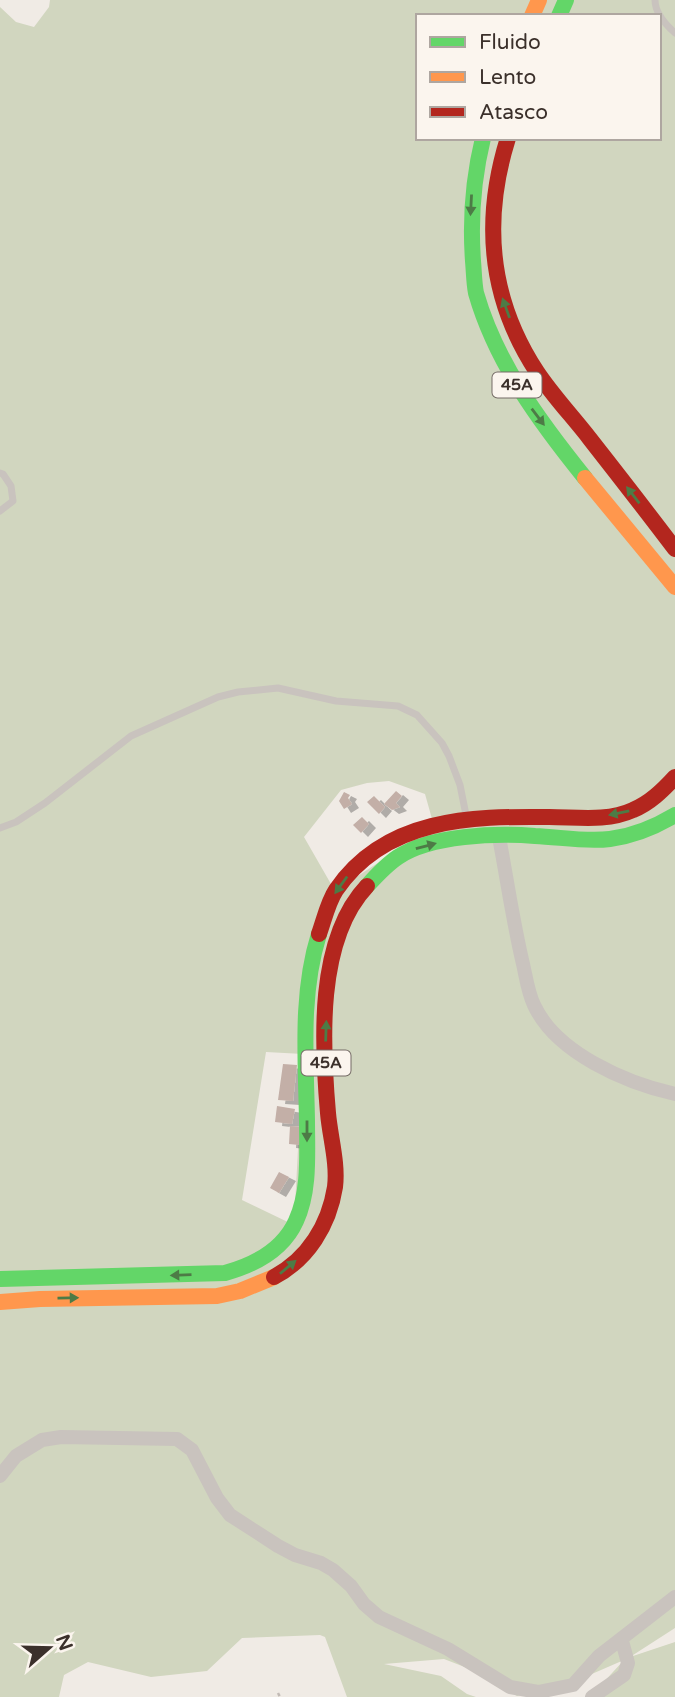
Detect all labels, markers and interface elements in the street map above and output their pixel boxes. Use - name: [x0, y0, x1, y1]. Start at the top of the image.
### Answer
- legend: [416, 14, 661, 140]
- text: Fluido: [479, 30, 541, 55]
- text: Lento: [479, 65, 536, 90]
- text: Atasco: [479, 100, 548, 125]
- one-way arrow: [465, 194, 476, 216]
- one-way arrow: [500, 298, 511, 319]
- road number: 45A: [492, 372, 542, 398]
- one-way arrow: [531, 408, 545, 426]
- one-way arrow: [627, 486, 641, 504]
- one-way arrow: [608, 808, 630, 819]
- one-way arrow: [415, 840, 437, 851]
- one-way arrow: [334, 876, 348, 894]
- one-way arrow: [321, 1020, 332, 1042]
- road number: 45A: [302, 1050, 350, 1076]
- one-way arrow: [301, 1120, 313, 1142]
- one-way arrow: [280, 1260, 297, 1275]
- one-way arrow: [170, 1270, 192, 1281]
- one-way arrow: [57, 1293, 79, 1304]
- north arrow: [14, 1613, 84, 1683]
- text: N: [51, 1632, 77, 1653]

